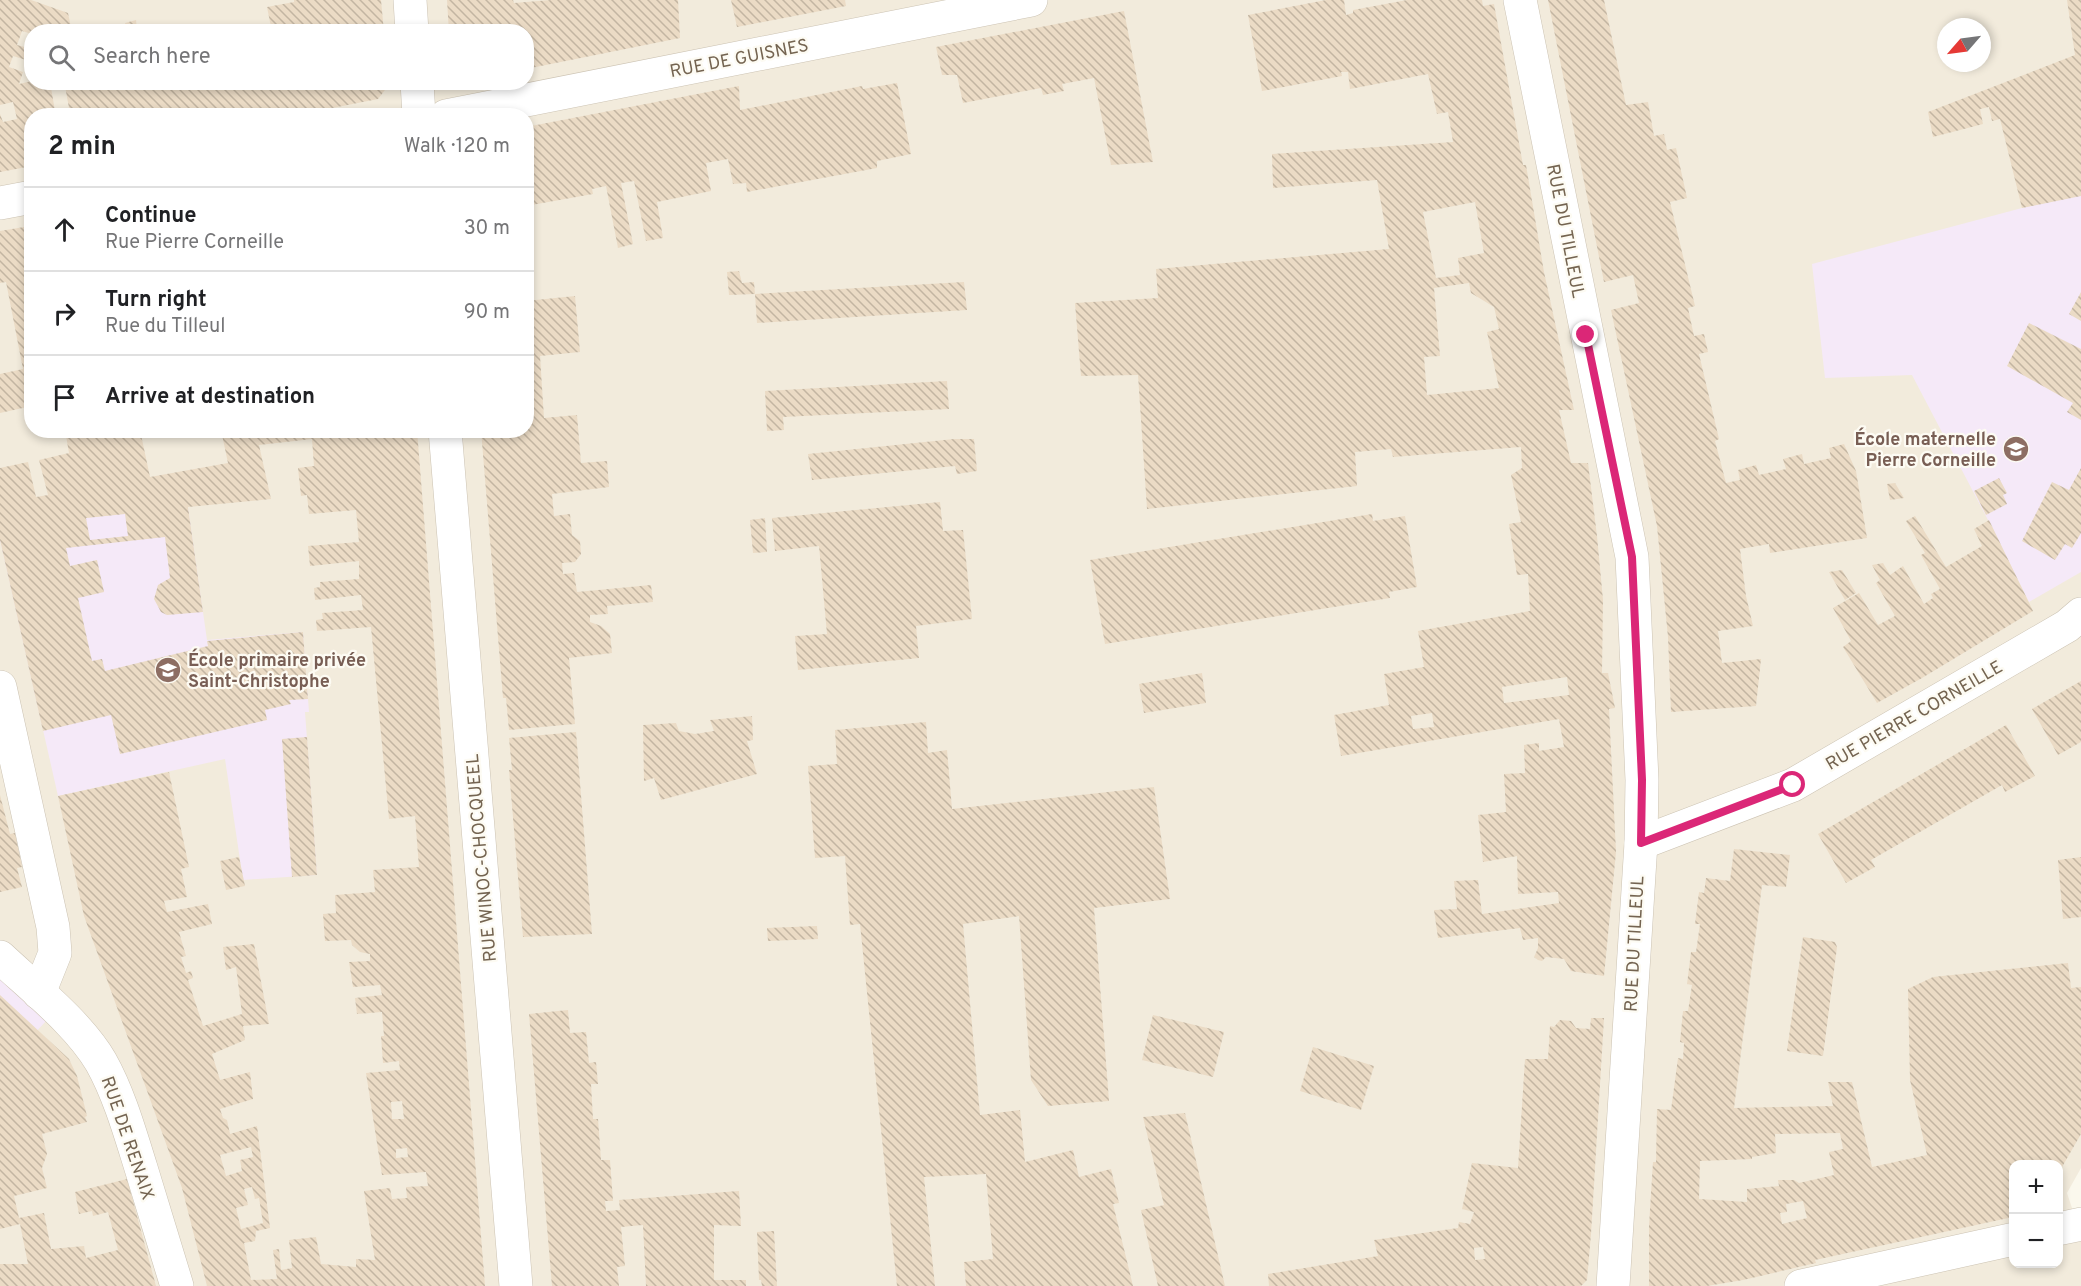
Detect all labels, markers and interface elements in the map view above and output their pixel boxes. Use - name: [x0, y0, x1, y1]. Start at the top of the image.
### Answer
- north arrow: [1937, 18, 1991, 72]
- search box: [24, 24, 534, 90]
- street label: RUE DE GUISNES: [668, 35, 811, 84]
- icon: search: [45, 41, 78, 74]
- text: Search here: [93, 44, 211, 71]
- text: 2 min: [48, 131, 116, 164]
- text: Walk · 120 m: [404, 134, 510, 160]
- street label: RUE DU TILLEUL: [1540, 162, 1589, 300]
- text: Continue: [105, 203, 196, 230]
- icon: ahead: [48, 213, 81, 246]
- text: 30 m: [464, 216, 510, 242]
- text: Rue Pierre Corneille: [105, 230, 284, 256]
- text: Turn right: [105, 287, 207, 314]
- icon: right: [48, 297, 81, 330]
- text: 90 m: [464, 300, 510, 326]
- text: Rue du Tilleul: [105, 314, 226, 340]
- route end: [1572, 321, 1598, 347]
- icon: arrive: [48, 381, 81, 414]
- text: Arrive at destination: [105, 384, 315, 411]
- place label: École maternelle Pierre Corneille: [1855, 427, 1996, 473]
- school or university icon: École maternelle Pierre Corneille: [2001, 434, 2031, 464]
- place label: École primaire privée Saint-Christophe: [188, 648, 366, 694]
- school or university icon: École primaire privée Saint-Christophe: [153, 655, 183, 685]
- street label: RUE PIERRE CORNEILLE: [1822, 656, 2007, 776]
- street label: RUE WINOC-CHOCQUEEL: [462, 753, 503, 963]
- route start: [1779, 771, 1805, 797]
- street label: RUE DU TILLEUL: [1620, 875, 1651, 1013]
- street label: RUE DE RENAIX: [95, 1074, 159, 1203]
- map controls: [2009, 1160, 2063, 1268]
- button: +: [2009, 1160, 2063, 1214]
- button: −: [2009, 1214, 2063, 1268]

